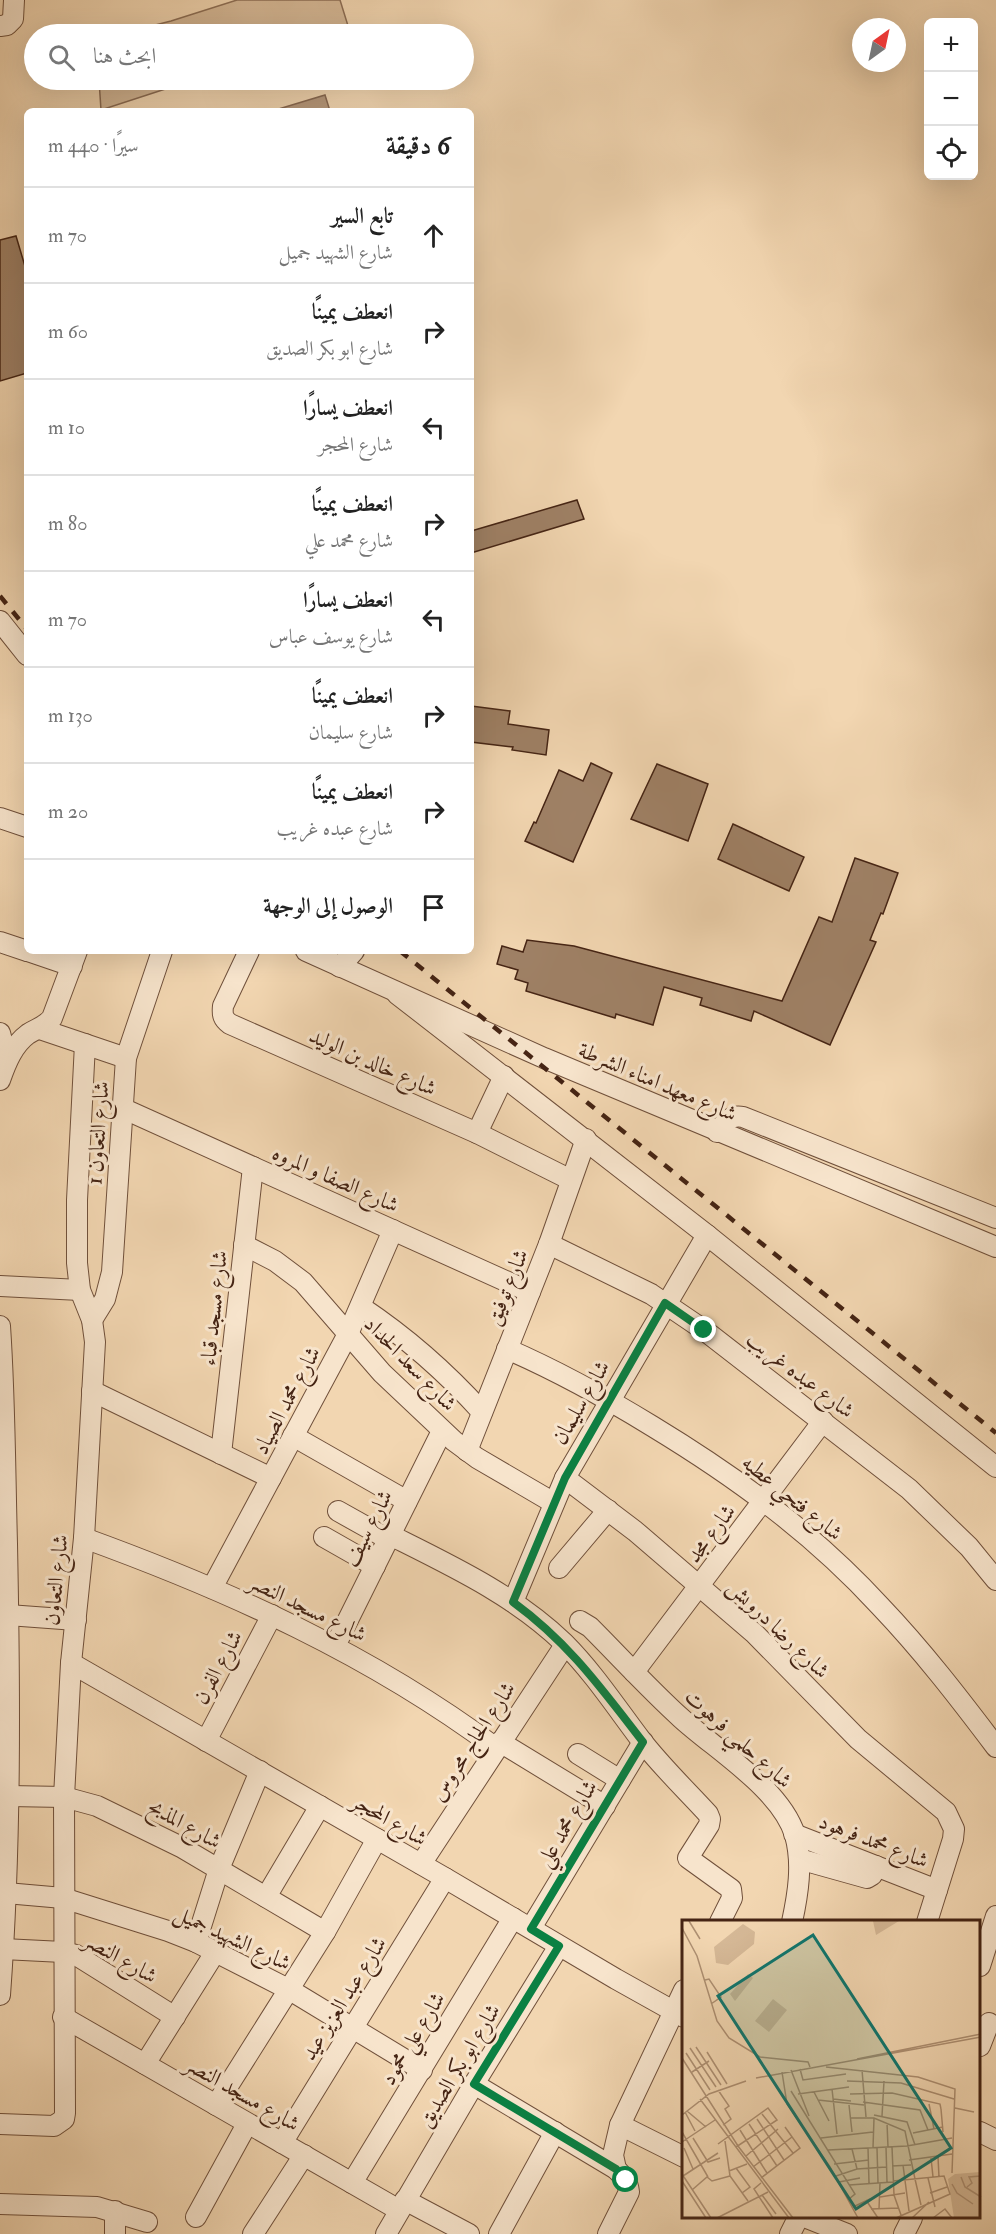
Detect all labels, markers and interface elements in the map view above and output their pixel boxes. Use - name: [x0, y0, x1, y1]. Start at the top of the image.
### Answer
- north arrow: [852, 18, 906, 72]
- map controls: [924, 18, 978, 180]
- button: +: [924, 18, 978, 72]
- search box: [24, 24, 474, 90]
- icon: search: [45, 41, 78, 74]
- text: ابحث هنا: [93, 42, 156, 70]
- button: −: [924, 72, 978, 126]
- button: locate: [924, 126, 978, 180]
- text: 6 دقيقة: [386, 130, 450, 162]
- text: سيرًا · 440 m: [48, 133, 139, 158]
- text: تابع السير: [331, 202, 393, 230]
- icon: ahead: [417, 219, 450, 252]
- text: 70 m: [48, 223, 87, 248]
- text: شارع الشهيد جميل: [279, 240, 393, 265]
- text: انعطف يمينًا: [312, 298, 393, 326]
- icon: right: [417, 315, 450, 348]
- text: 60 m: [48, 319, 88, 344]
- text: شارع ابو بكر الصديق: [266, 336, 393, 361]
- text: انعطف يسارًا: [303, 394, 393, 422]
- icon: left: [417, 411, 450, 444]
- text: 10 m: [48, 415, 85, 440]
- text: شارع المحجر: [318, 432, 393, 457]
- text: انعطف يمينًا: [312, 490, 393, 518]
- icon: right: [417, 507, 450, 540]
- text: 80 m: [48, 511, 87, 536]
- text: شارع محمد علي: [305, 528, 393, 553]
- text: انعطف يسارًا: [303, 586, 393, 614]
- icon: left: [417, 603, 450, 636]
- text: 70 m: [48, 607, 87, 632]
- text: شارع يوسف عباس: [269, 624, 393, 649]
- text: انعطف يمينًا: [312, 682, 393, 710]
- icon: right: [417, 699, 450, 732]
- text: 130 m: [48, 703, 93, 728]
- text: شارع سليمان: [309, 720, 393, 745]
- text: انعطف يمينًا: [312, 778, 393, 806]
- icon: right: [417, 795, 450, 828]
- text: 20 m: [48, 799, 88, 824]
- text: شارع عبده غريب: [277, 816, 393, 841]
- icon: arrive: [417, 891, 450, 924]
- text: الوصول إلى الوجهة: [263, 892, 393, 920]
- street label: شارع خالد بن الوليد: [303, 1021, 441, 1106]
- street label: شارع معهد امناء الشرطة: [572, 1036, 741, 1132]
- street label: شارع التعاون 1: [80, 1080, 120, 1186]
- street label: شارع الصفا و المروه: [266, 1139, 403, 1223]
- street label: شارع توفيق: [479, 1245, 539, 1331]
- street label: شارع مسجد قباء: [194, 1249, 238, 1368]
- street label: شارع سعد الحداد: [355, 1310, 463, 1420]
- route end: [690, 1316, 716, 1342]
- street label: شارع عبده غريب: [738, 1325, 860, 1428]
- street label: شارع محمد الصياد: [247, 1341, 331, 1461]
- street label: شارع سليمان: [546, 1355, 620, 1452]
- street label: شارع فتحي عطيه: [732, 1449, 849, 1552]
- street label: شارع سيف: [337, 1485, 403, 1574]
- street label: شارع مجد: [680, 1499, 745, 1571]
- street label: شارع التعاون: [37, 1533, 79, 1627]
- street label: شارع مسجد النصر: [240, 1566, 371, 1652]
- street label: شارع رضا درويش: [718, 1573, 835, 1687]
- street label: شارع الفرن: [187, 1626, 253, 1711]
- street label: شارع الحاج محروس: [424, 1676, 526, 1809]
- street label: شارع حلمي فرهوت: [674, 1683, 798, 1799]
- street label: شارع محمد علي: [530, 1775, 610, 1876]
- street label: شارع المحجر: [343, 1786, 432, 1856]
- street label: شارع المذبح: [140, 1792, 226, 1860]
- street label: شارع محمد فرهود: [813, 1807, 933, 1878]
- street label: شارع الشهيد جميل: [168, 1899, 296, 1981]
- inset map: [682, 1920, 981, 2219]
- street label: شارع النصر: [75, 1925, 162, 1994]
- street label: شارع عبد العزيز عيد: [295, 1931, 396, 2068]
- street label: شارع علي محمود: [374, 1987, 458, 2094]
- street label: شارع ابو بكر الصديق: [411, 1998, 510, 2135]
- street label: شارع مسجد النصر: [176, 2049, 305, 2141]
- route start: [612, 2166, 638, 2192]

